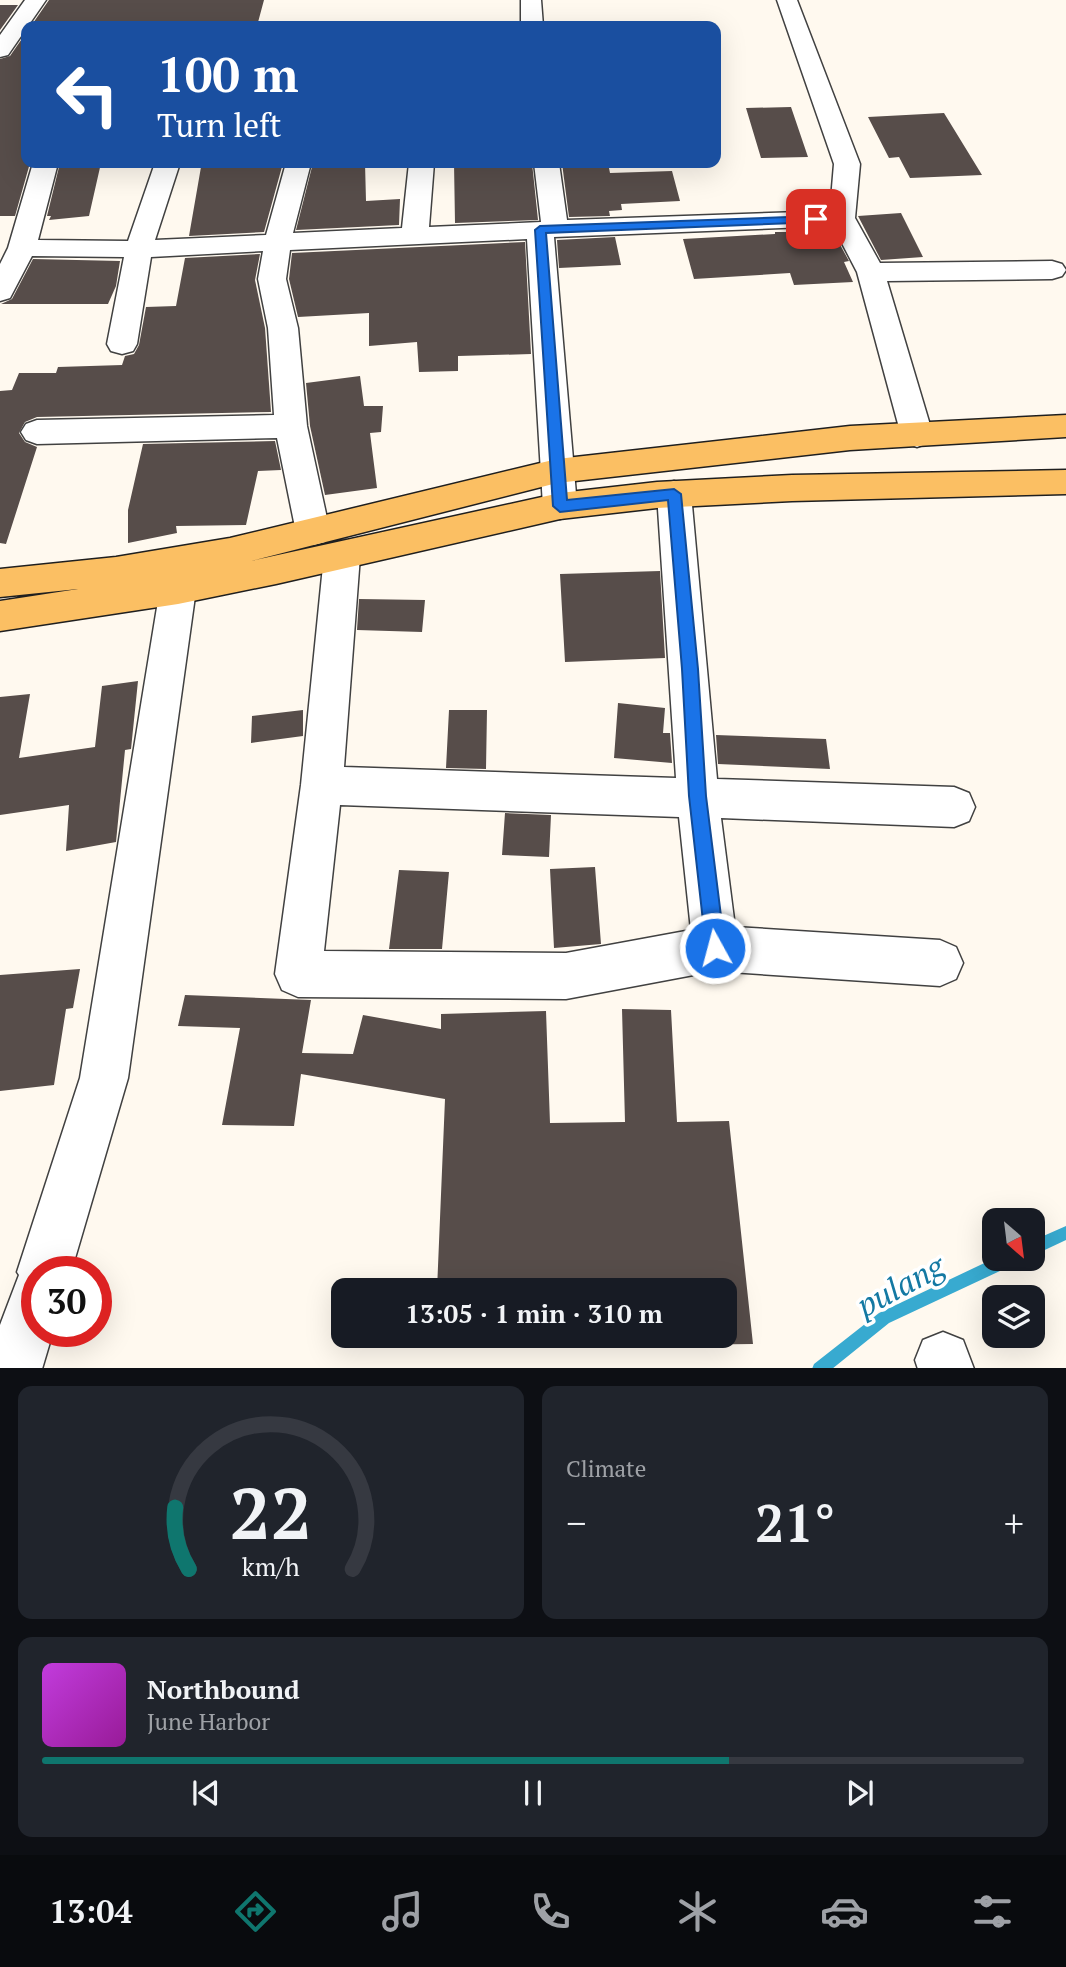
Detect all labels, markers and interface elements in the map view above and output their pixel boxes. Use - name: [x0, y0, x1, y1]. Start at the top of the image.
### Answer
- text: 100 m: [157, 41, 299, 106]
- icon: left: [42, 49, 133, 140]
- text: Turn left: [157, 104, 281, 146]
- pin: [786, 189, 846, 249]
- icon: arrive: [797, 200, 835, 238]
- position arrow: [678, 911, 752, 985]
- north arrow: [982, 1208, 1045, 1270]
- map controls: [982, 1208, 1045, 1348]
- water label: pulang: [849, 1243, 953, 1326]
- speed limit sign: 30: [21, 1256, 112, 1347]
- button: layers: [982, 1285, 1045, 1348]
- text: 13:05 · 1 min · 310 m: [405, 1296, 663, 1330]
- text: Climate: [566, 1453, 646, 1484]
- text: 22: [230, 1463, 312, 1560]
- text: 21°: [755, 1488, 835, 1557]
- text: −: [566, 1498, 586, 1548]
- text: +: [1004, 1498, 1024, 1548]
- text: km/h: [242, 1549, 300, 1582]
- text: Northbound: [147, 1672, 300, 1706]
- text: June Harbor: [147, 1706, 270, 1737]
- icon: previous: [187, 1774, 225, 1812]
- icon: pause: [514, 1774, 552, 1812]
- icon: next: [841, 1774, 879, 1812]
- icon: directions: [231, 1887, 280, 1936]
- icon: music: [378, 1887, 427, 1936]
- icon: phone: [526, 1887, 575, 1936]
- icon: climate: [673, 1887, 722, 1936]
- icon: car: [820, 1887, 869, 1936]
- icon: filters: [968, 1887, 1017, 1936]
- text: 13:04: [49, 1890, 132, 1932]

